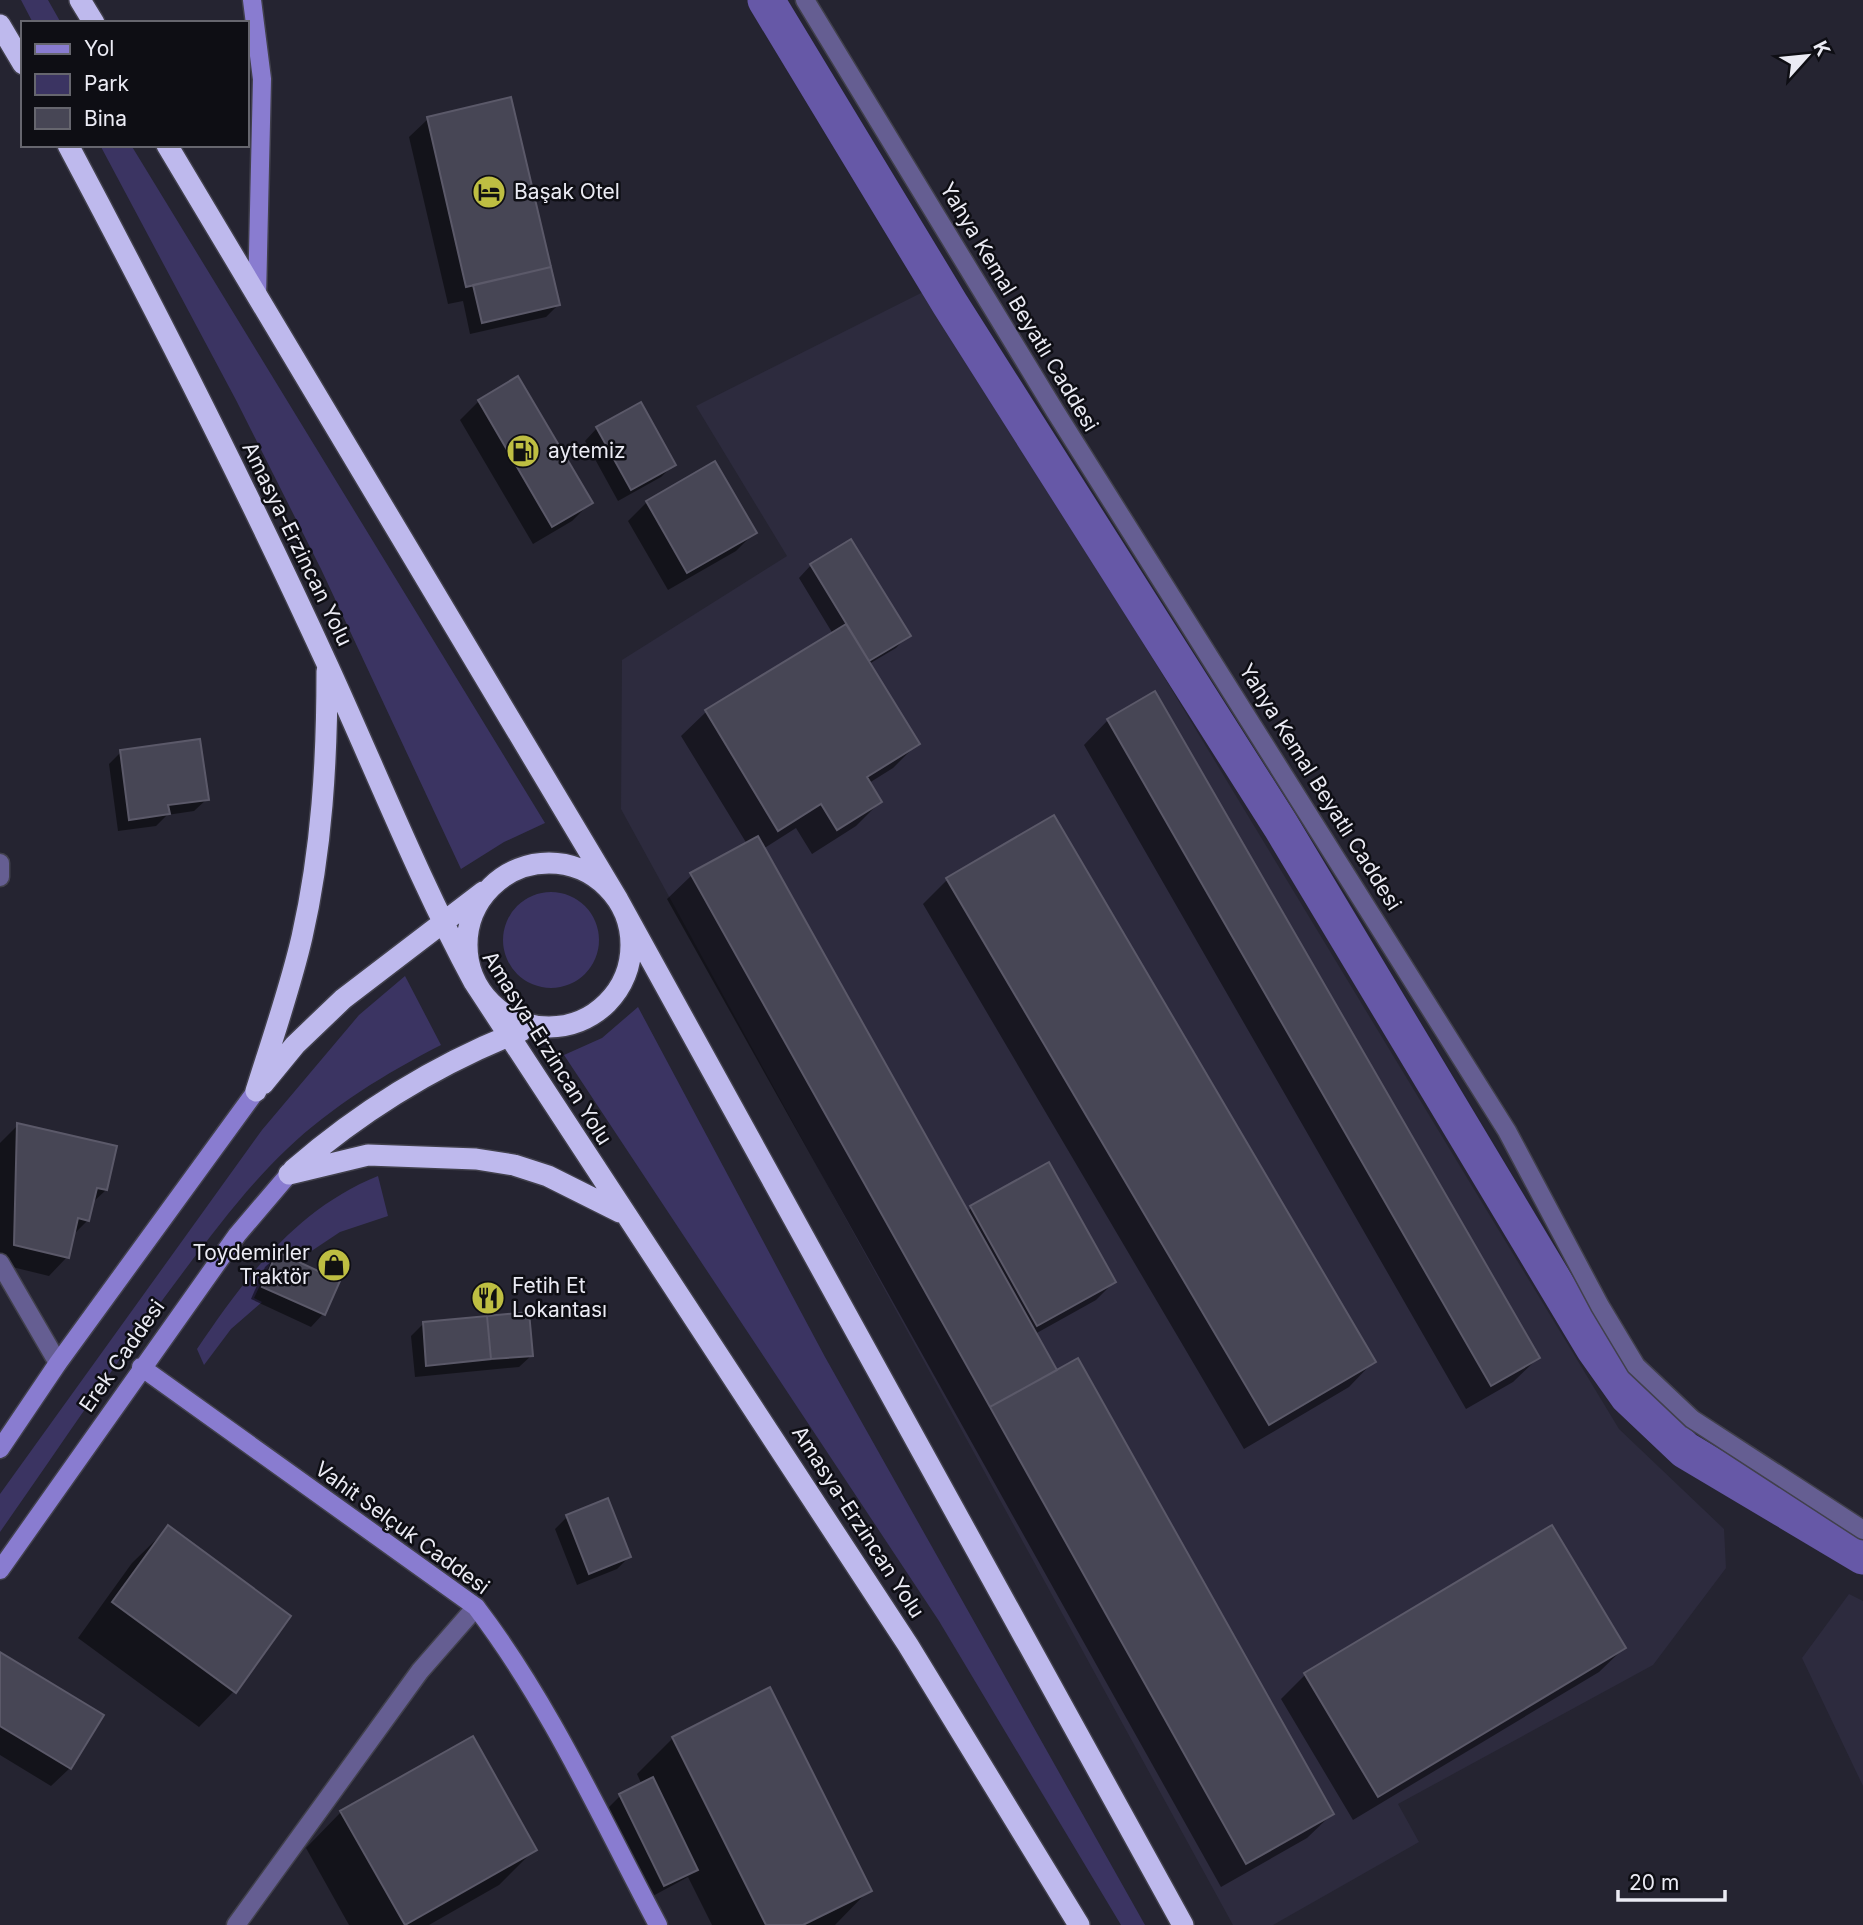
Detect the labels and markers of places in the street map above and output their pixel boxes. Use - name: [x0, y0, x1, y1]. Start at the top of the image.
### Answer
- hotel icon: Başak Otel: [470, 173, 508, 211]
- place label: Başak Otel: [514, 179, 620, 204]
- fuel station icon: aytemiz: [504, 432, 542, 470]
- place label: aytemiz: [548, 438, 626, 463]
- place label: Toydemirler Traktör: [192, 1240, 310, 1289]
- shop icon: Toydemirler Traktör: [315, 1246, 353, 1284]
- place label: Fetih Et Lokantası: [512, 1273, 607, 1322]
- restaurant icon: Fetih Et Lokantası: [469, 1279, 507, 1317]

